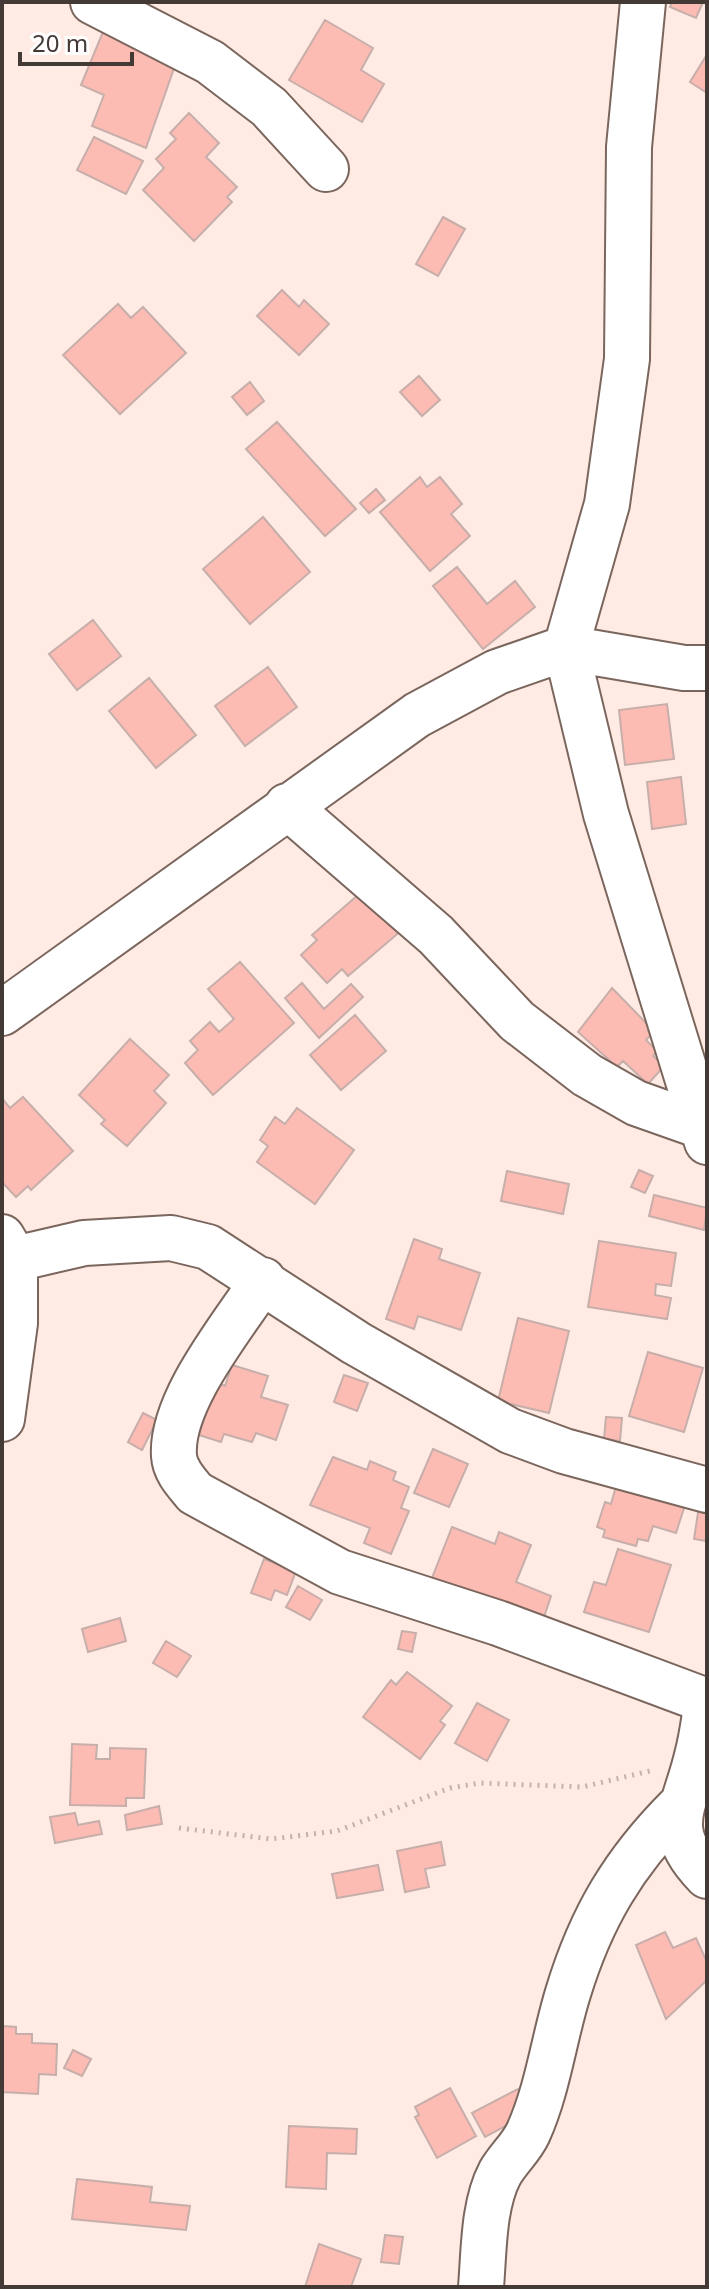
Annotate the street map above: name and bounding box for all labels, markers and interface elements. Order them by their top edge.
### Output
scale bar [20,16,132,66]
text: 20 m [32,26,88,59]

